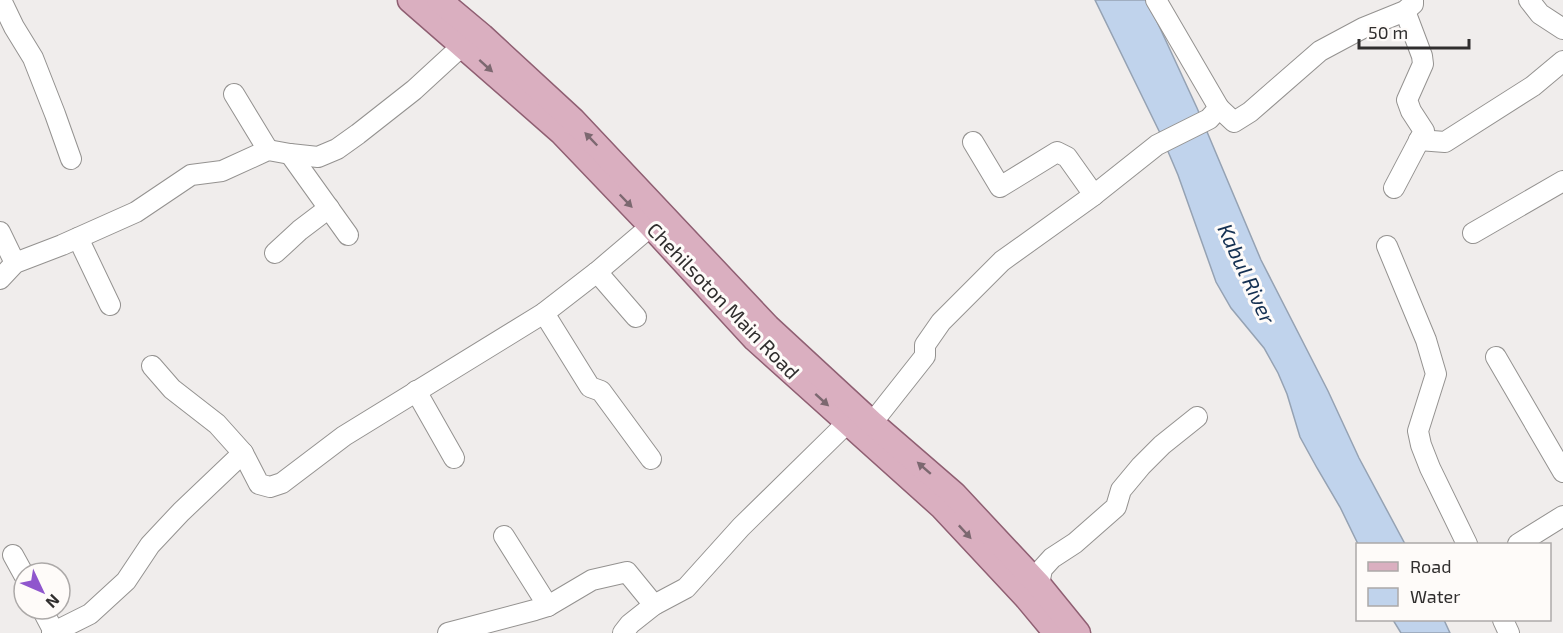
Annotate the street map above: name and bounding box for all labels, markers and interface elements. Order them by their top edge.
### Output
scale bar [1359,12,1468,50]
text: 50 m [1368,21,1408,43]
one-way arrow [478,59,493,72]
one-way arrow [585,132,599,146]
one-way arrow [619,194,633,208]
street label: Chehilsoton Main Road [643,217,805,384]
water label: Kabul River [1213,219,1282,328]
one-way arrow [814,393,829,406]
one-way arrow [917,462,932,475]
one-way arrow [958,524,971,539]
legend [1356,543,1551,621]
text: Road [1410,555,1451,577]
north arrow [12,561,72,621]
text: Water [1410,585,1460,607]
text: N [42,591,64,613]

